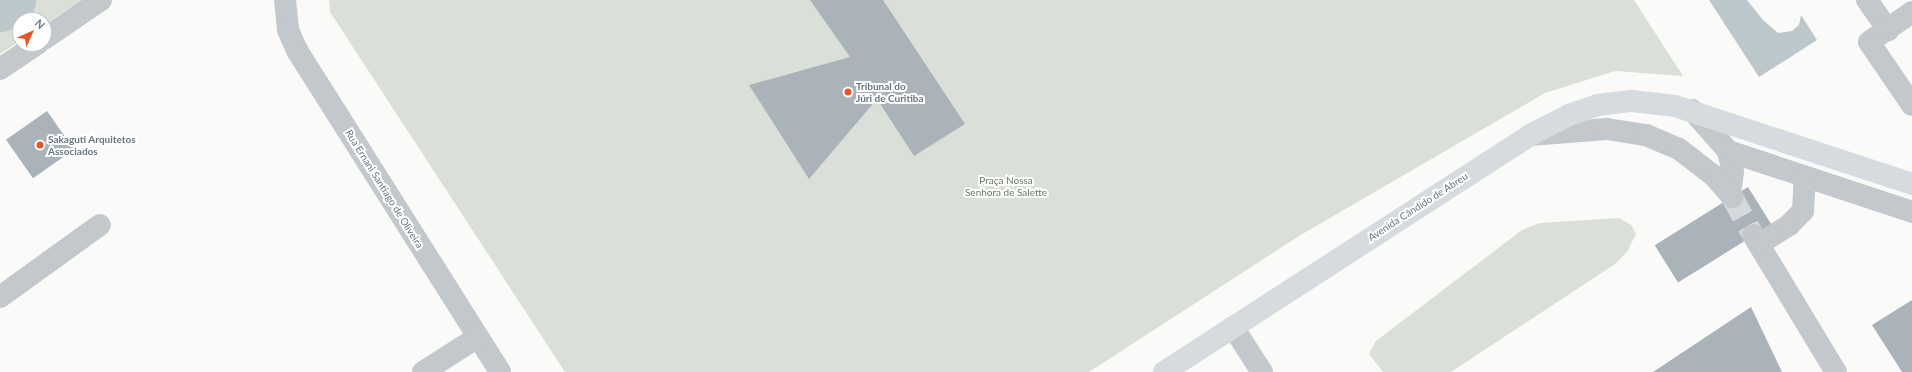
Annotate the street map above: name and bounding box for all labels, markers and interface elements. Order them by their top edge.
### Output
north arrow [12,12,52,52]
text: N [33,16,48,31]
place label: Tribunal do Júri de Curitiba [856,80,924,104]
marker: Tribunal do Júri de Curitiba [843,87,853,97]
street label: Rua Ernani Santiago de Oliveira [343,128,425,250]
place label: Sakaguti Arquitetos Associados [48,133,136,156]
marker: Sakaguti Arquitetos Associados [35,140,45,150]
street label: Avenida Cândido de Abreu [1366,170,1470,244]
park label: Praça Nossa Senhora de Salette [965,174,1047,198]

